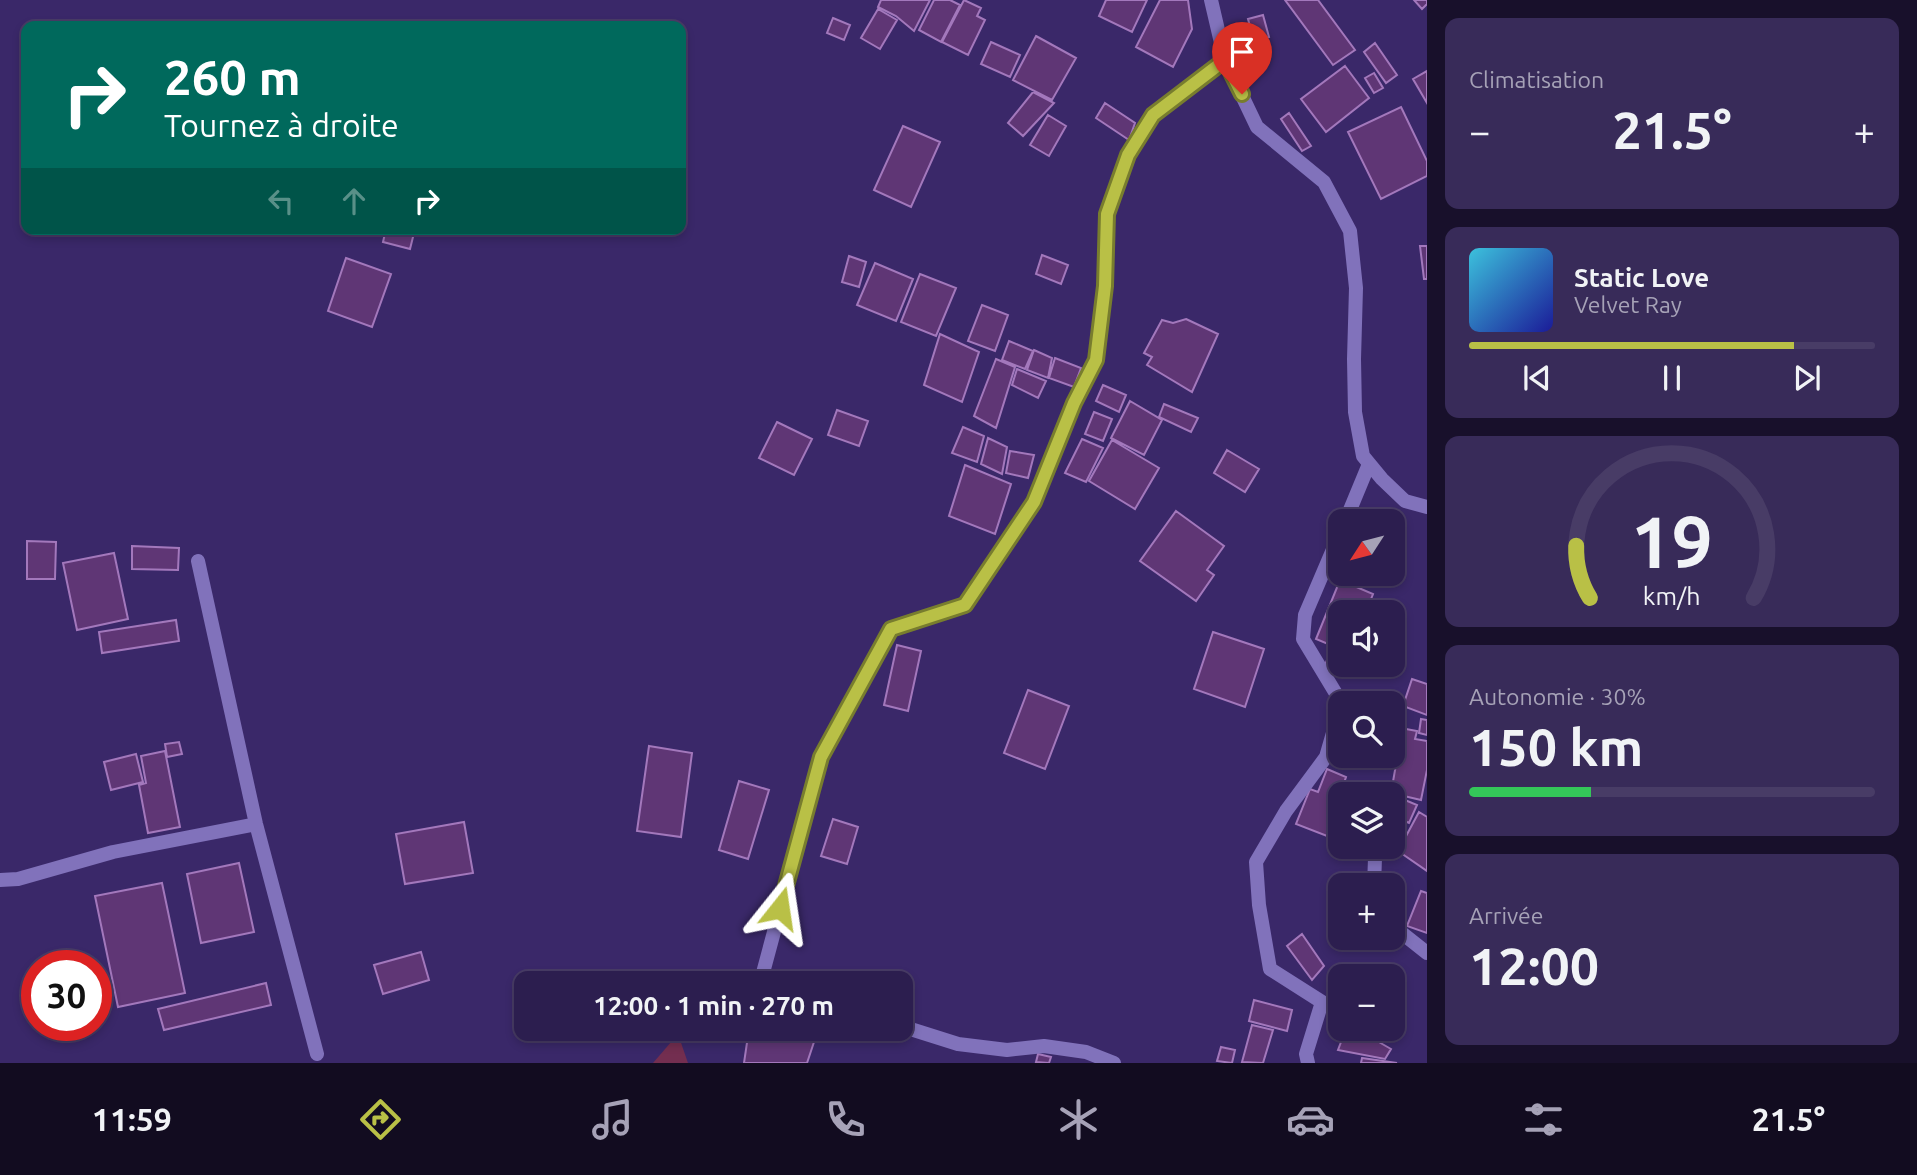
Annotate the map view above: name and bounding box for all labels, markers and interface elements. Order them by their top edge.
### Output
pin [1212,22,1272,94]
icon: arrive [1223,33,1261,71]
icon: right [49,49,140,140]
text: 260 m [164,49,301,104]
text: Climatisation [1469,67,1604,92]
text: 21.5° [1612,101,1732,159]
text: Tournez à droite [164,107,399,143]
text: − [1469,110,1490,152]
text: + [1854,110,1875,152]
icon: left [262,182,300,220]
icon: ahead [335,182,373,220]
icon: right [408,182,446,220]
text: Static Love [1574,263,1709,292]
text: Velvet Ray [1574,292,1682,317]
icon: previous [1518,359,1556,397]
icon: pause [1653,359,1691,397]
icon: next [1788,359,1826,397]
text: 19 [1631,500,1713,582]
north arrow [1328,509,1405,586]
map controls [1328,509,1405,1041]
text: km/h [1643,581,1701,609]
button: sound [1328,600,1405,677]
text: Autonomie · 30% [1469,684,1646,709]
button: search [1328,691,1405,768]
text: 150 km [1469,718,1643,776]
button: layers [1328,782,1405,859]
position arrow [743,871,817,945]
button: + [1328,873,1405,950]
text: Arrivée [1469,903,1544,928]
text: 12:00 [1469,937,1599,995]
speed limit sign: 30 [21,950,112,1041]
button: − [1328,964,1405,1041]
text: 12:00 · 1 min · 270 m [593,991,834,1020]
icon: directions [356,1095,405,1144]
icon: music [588,1095,637,1144]
icon: phone [821,1095,870,1144]
icon: climate [1054,1095,1103,1144]
icon: car [1286,1095,1335,1144]
icon: filters [1519,1095,1568,1144]
text: 11:59 [92,1101,172,1137]
text: 21.5° [1752,1101,1825,1137]

